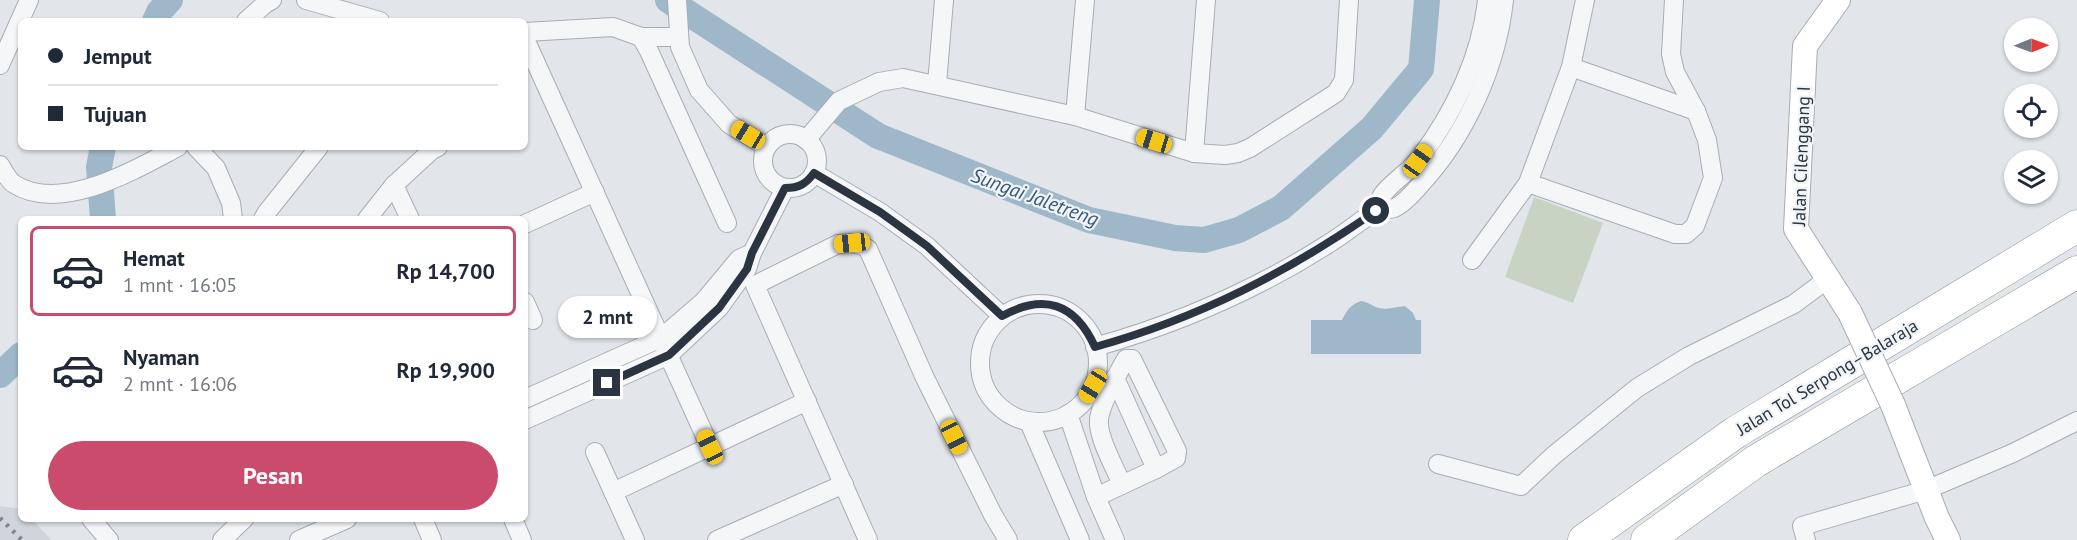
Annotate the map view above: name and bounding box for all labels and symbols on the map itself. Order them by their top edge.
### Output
north arrow [2004,18,2058,72]
street label: Jalan Cilenggang I [1787,86,1815,227]
car [728,118,768,152]
car [1134,127,1174,155]
car [1400,141,1436,181]
water label: Sungai Jaletreng [968,162,1102,232]
route start [1362,197,1389,224]
car [833,232,871,254]
callout: 2 mnt [558,296,656,338]
street label: Jalan Tol Serpong–Balaraja [1731,314,1922,441]
car [1076,366,1110,406]
route end [593,369,620,396]
car [938,417,970,457]
car [694,427,726,467]

